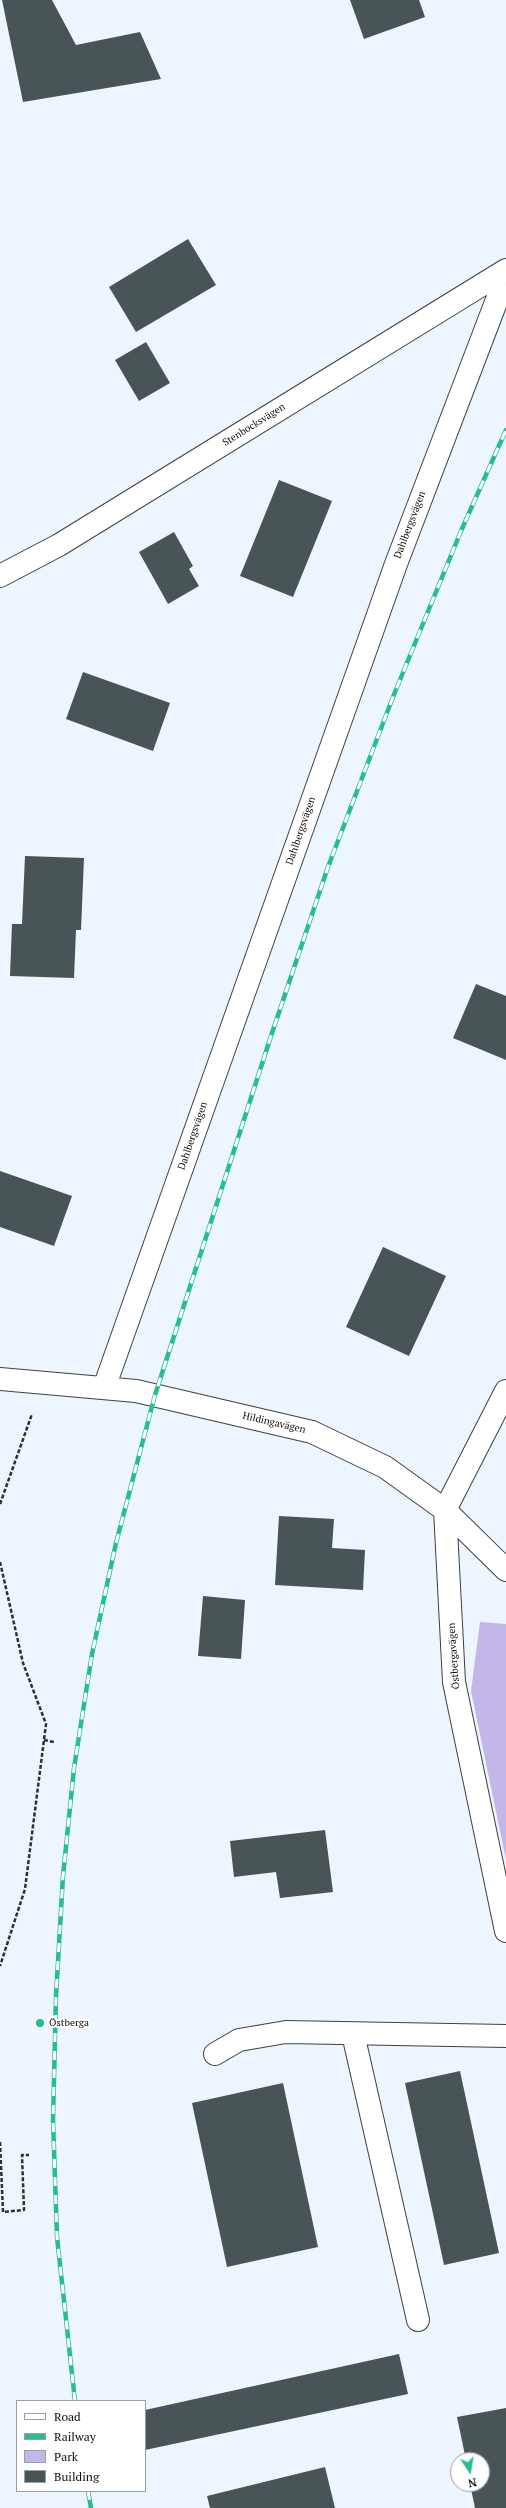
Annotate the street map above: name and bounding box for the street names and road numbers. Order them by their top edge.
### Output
street label: Stenbocksvägen [220,401,288,449]
street label: Dahlbergsvägen [392,490,428,560]
street label: Dahlbergsvägen [284,795,318,867]
street label: Dahlbergsvägen [176,1100,210,1172]
street label: Hildingavägen [241,1410,307,1436]
street label: Östbergavägen [446,1622,462,1690]

